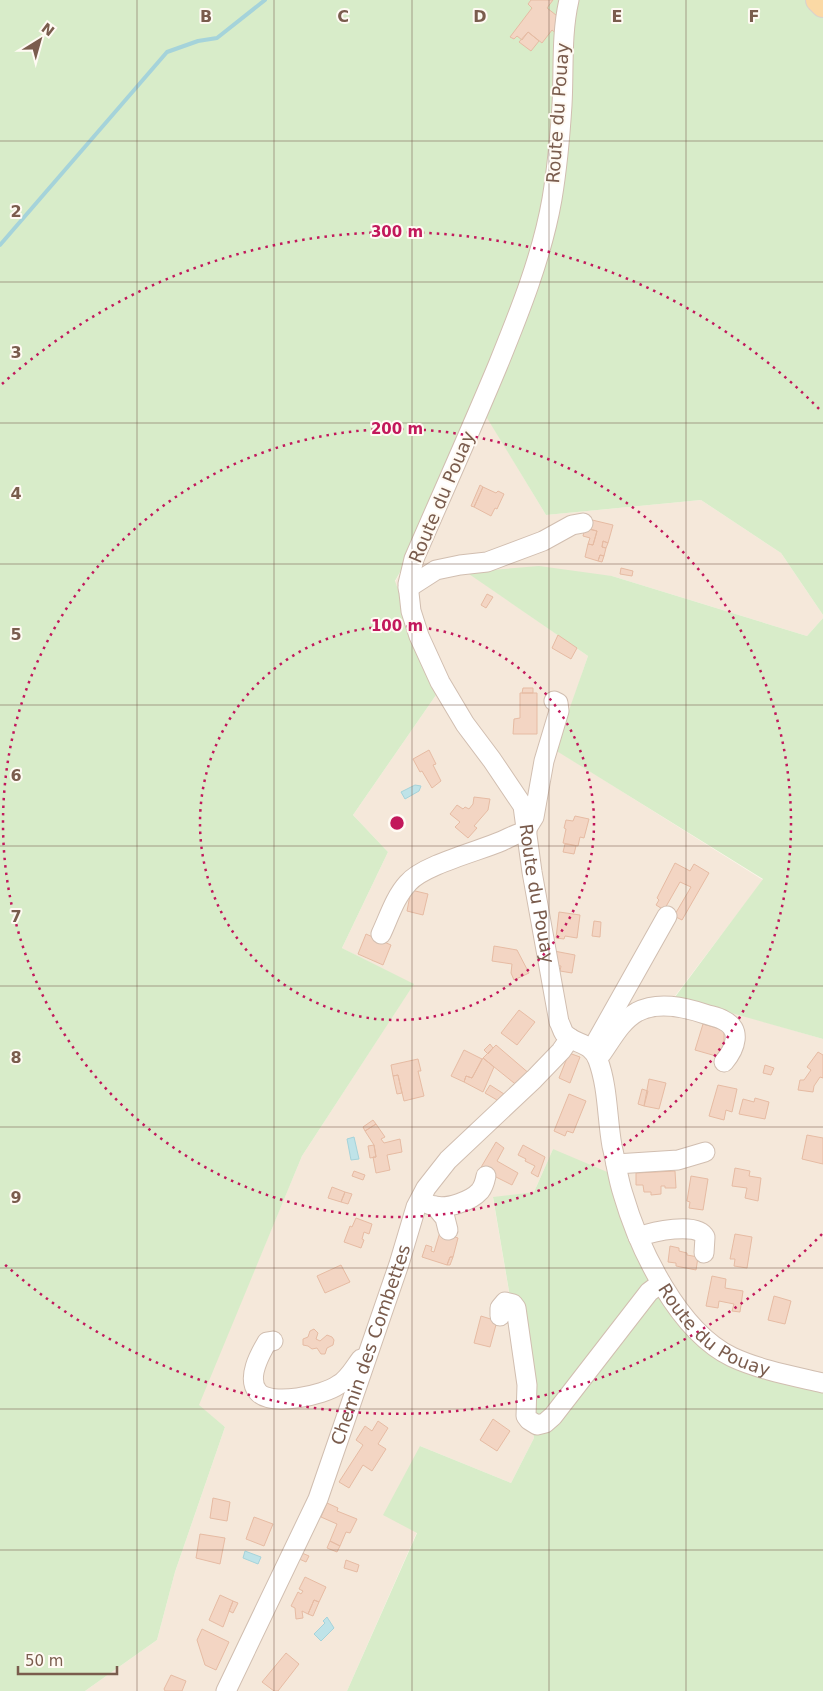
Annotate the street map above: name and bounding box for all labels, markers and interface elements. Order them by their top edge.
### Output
text: B [200,7,212,26]
text: C [337,7,349,26]
text: D [473,7,487,26]
text: E [612,7,622,26]
text: F [749,7,759,26]
north arrow [15,15,65,65]
text: N [38,20,57,40]
street label: Route du Pouay [542,42,573,184]
text: 2 [10,202,22,221]
text: 300 m [371,223,423,241]
text: 3 [10,343,22,362]
text: 200 m [371,420,423,438]
street label: Route du Pouay [404,428,479,566]
text: 4 [10,484,22,503]
text: 100 m [371,617,423,635]
text: 5 [10,625,22,644]
text: 6 [10,766,22,785]
centre of rings [388,814,406,832]
street label: Route du Pouay [516,823,559,965]
text: 7 [10,907,22,926]
text: 8 [10,1048,22,1067]
text: 9 [10,1188,22,1207]
street label: Chemin des Combettes [326,1242,414,1448]
street label: Route du Pouay [654,1280,773,1380]
scale bar [18,1644,116,1676]
text: 50 m [25,1652,63,1670]

